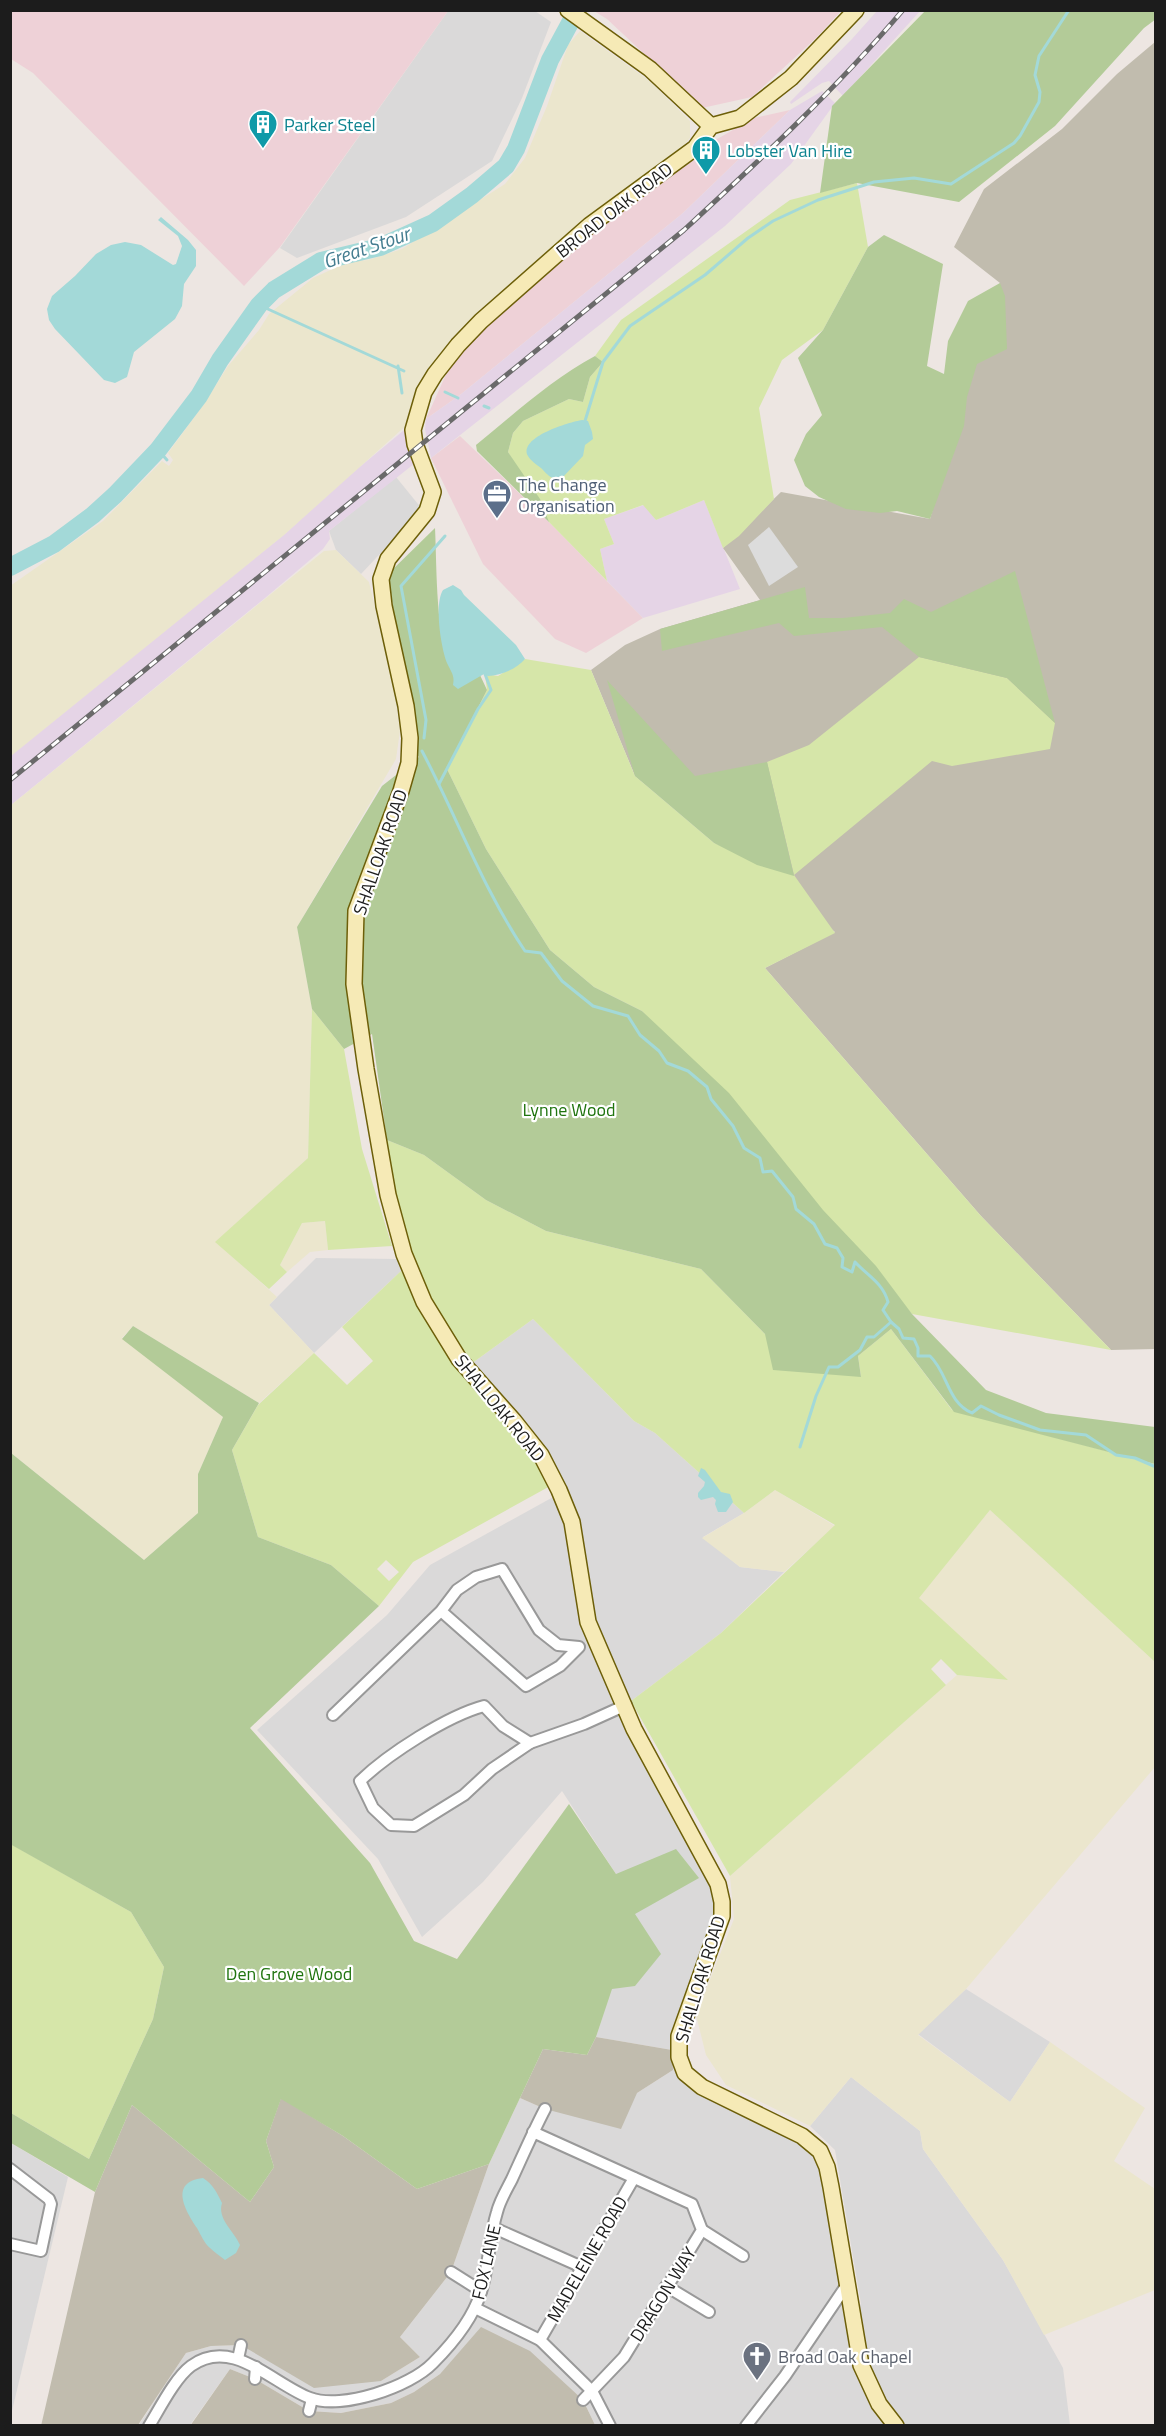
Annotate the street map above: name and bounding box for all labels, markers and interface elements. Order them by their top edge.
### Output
building icon: Parker Steel [247,108,279,150]
place label: Parker Steel [284,111,376,138]
building icon: Lobster Van Hire [690,134,722,176]
place label: Lobster Van Hire [727,137,852,164]
street label: BROAD OAK ROAD [550,156,678,264]
water label: Great Stour [318,217,416,276]
place label: The Change Organisation [518,471,615,519]
office icon: The Change Organisation [481,478,513,520]
street label: SHALLOAK ROAD [346,786,414,918]
park label: Lynne Wood [523,1096,616,1123]
street label: SHALLOAK ROAD [448,1349,552,1467]
street label: SHALLOAK ROAD [668,1912,732,2046]
park label: Den Grove Wood [226,1960,352,1987]
street label: MADELEINE ROAD [540,2191,634,2327]
street label: FOX LANE [464,2222,508,2302]
street label: DRAGON WAY [623,2241,703,2347]
church icon: Broad Oak Chapel [741,2340,773,2382]
place label: Broad Oak Chapel [778,2343,912,2370]

